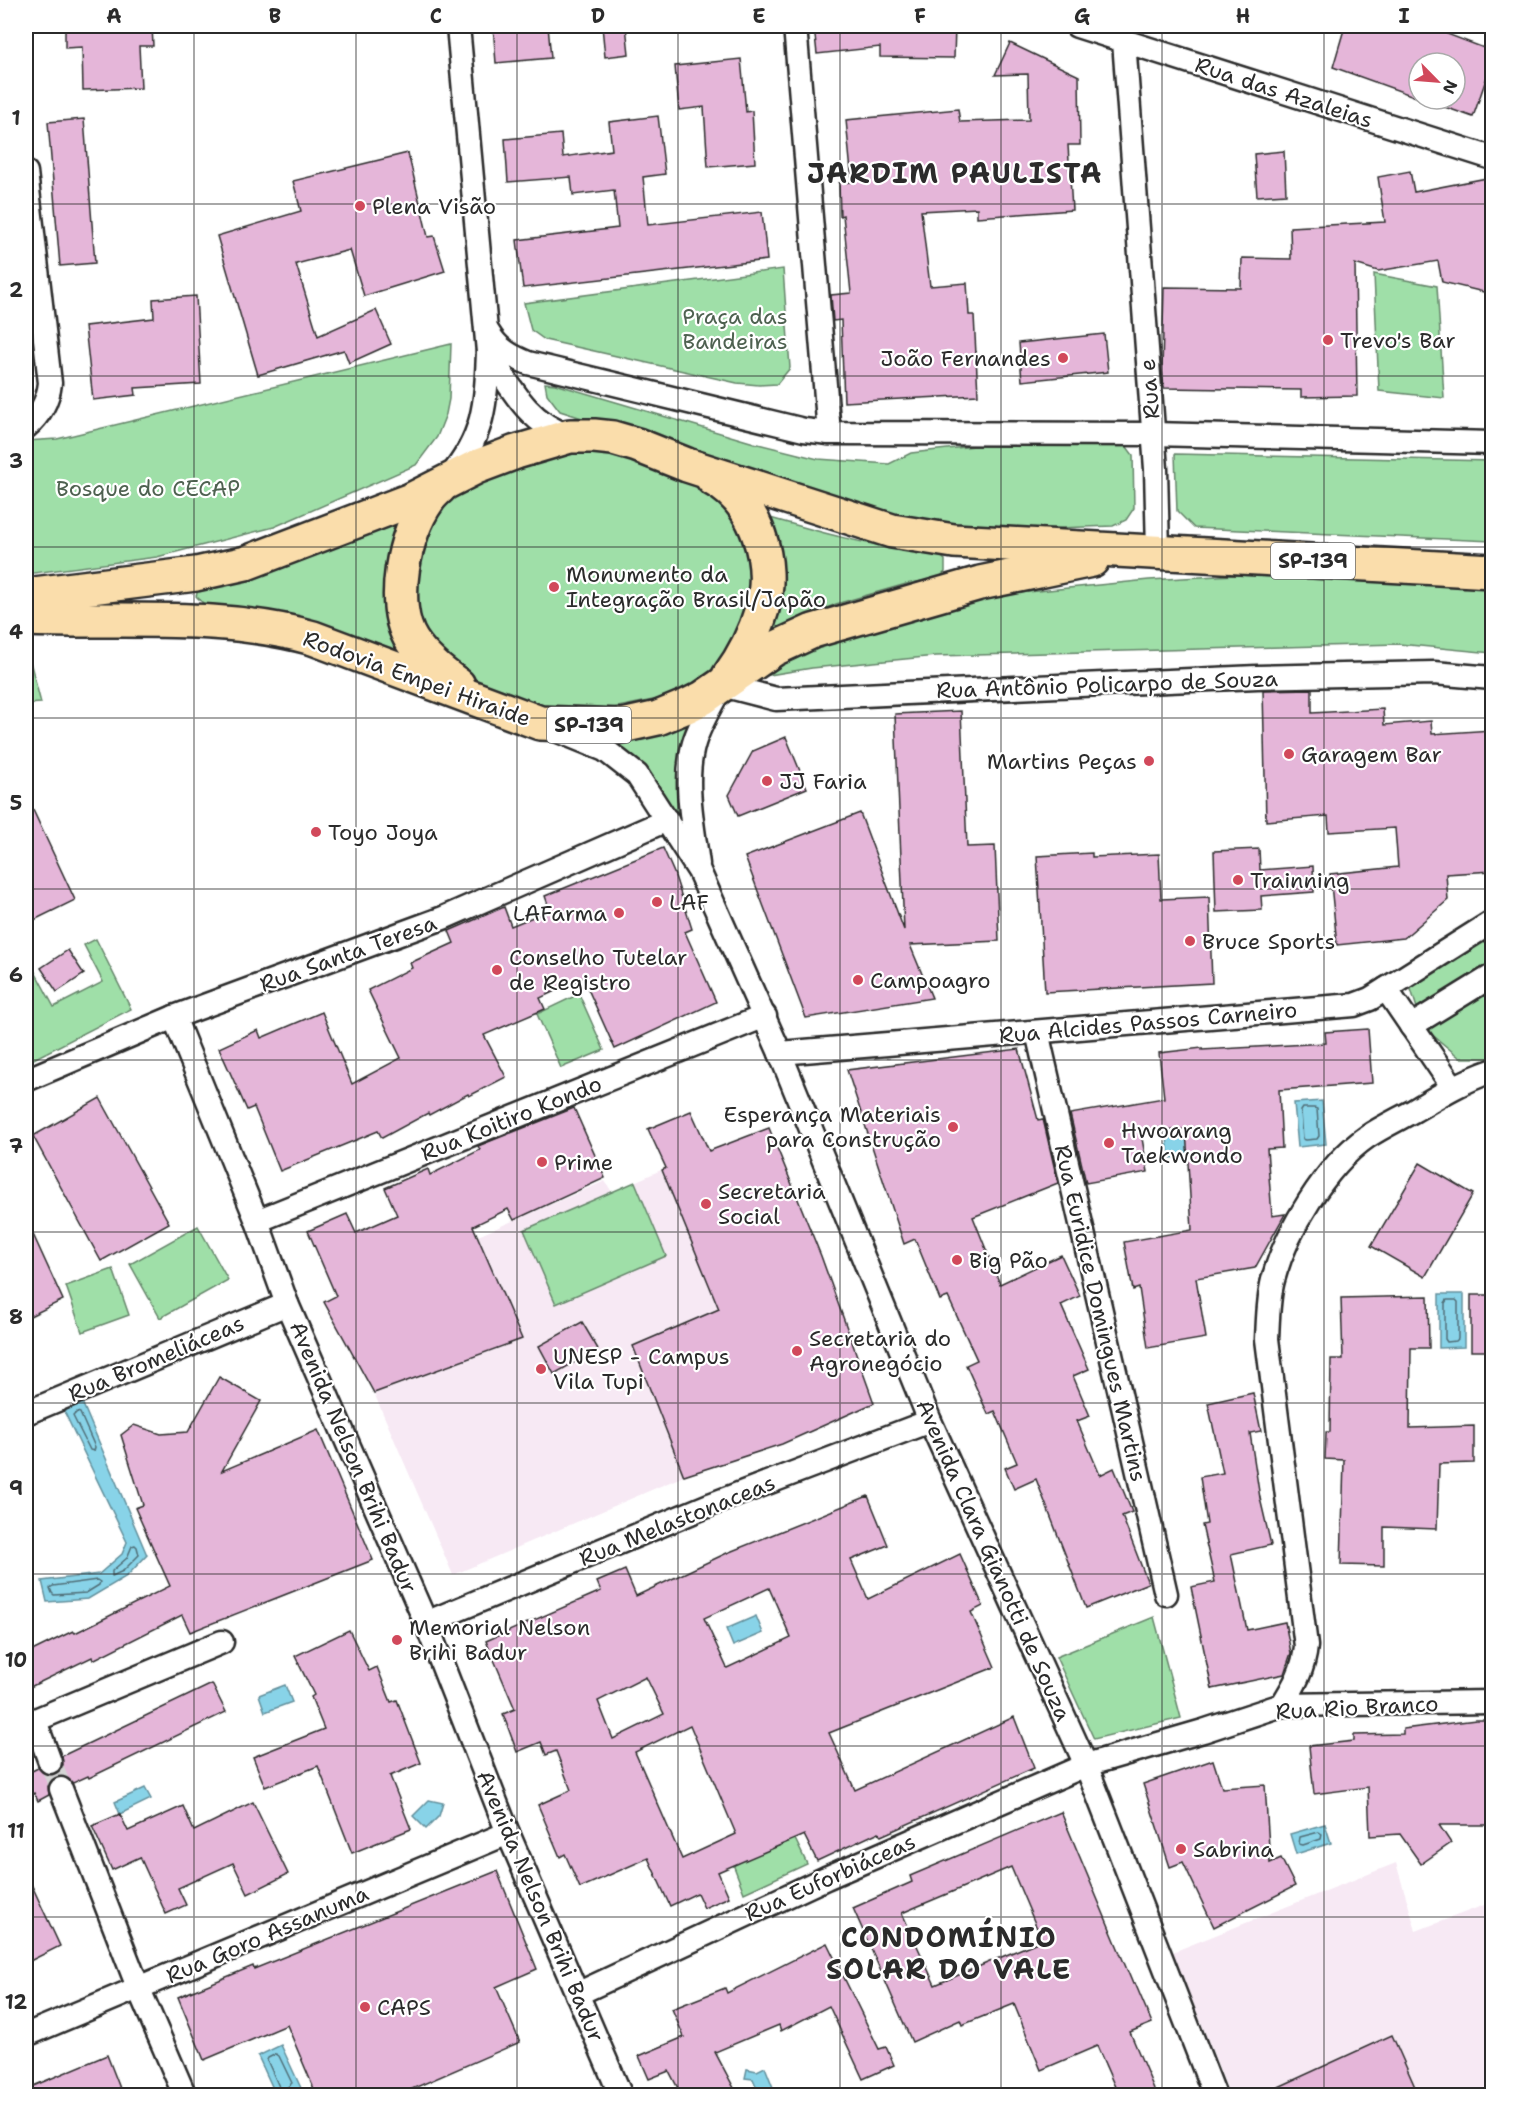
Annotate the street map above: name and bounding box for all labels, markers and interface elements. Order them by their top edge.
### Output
text: A [106,3,122,29]
text: B [269,3,281,29]
text: C [430,3,442,29]
text: D [591,3,605,29]
text: E [752,3,766,29]
text: F [914,3,926,29]
text: G [1074,3,1090,29]
text: H [1236,3,1250,29]
text: I [1398,3,1410,29]
street label: Rua das Azaleias [1191,50,1376,135]
north arrow [1407,51,1467,111]
text: N [1438,77,1462,97]
text: 1 [11,105,21,131]
district label: JARDIM PAULISTA [807,154,1103,192]
place label: Plena Visão [372,192,496,221]
marker: Plena Visão [353,199,367,213]
text: 2 [9,277,23,303]
park label: Praça das Bandeiras [682,302,788,356]
place label: Trevo's Bar [1340,326,1456,355]
marker: Trevo's Bar [1321,333,1335,347]
place label: João Fernandes [880,344,1051,373]
marker: João Fernandes [1056,351,1070,365]
street label: Rua e [1132,357,1167,421]
text: 3 [9,448,23,474]
park label: Bosque do CECAP [56,474,240,503]
road number: SP-139 [1271,543,1355,579]
place label: Monumento da Integração Brasil/Japão [566,560,826,614]
marker: Monumento da Integração Brasil/Japão [547,580,561,594]
text: 4 [9,619,23,645]
street label: Rodovia Empei Hiraide [299,624,535,733]
street label: Rua Antônio Policarpo de Souza [936,664,1279,705]
road number: SP-139 [547,707,631,743]
place label: Garagem Bar [1301,740,1442,769]
place label: Martins Peças [987,747,1137,776]
marker: Garagem Bar [1282,747,1296,761]
marker: Martins Peças [1142,754,1156,768]
place label: JJ Faria [779,767,867,796]
marker: JJ Faria [760,774,774,788]
text: 5 [10,790,22,816]
place label: Toyo Joya [328,818,438,847]
marker: Toyo Joya [309,825,323,839]
place label: Trainning [1250,866,1349,895]
marker: Trainning [1231,873,1245,887]
place label: LAF [669,888,709,917]
marker: LAF [650,895,664,909]
place label: LAFarma [513,899,607,928]
marker: LAFarma [612,906,626,920]
street label: Rua Santa Teresa [256,908,441,999]
place label: Bruce Sports [1202,927,1335,956]
marker: Bruce Sports [1183,934,1197,948]
place label: Conselho Tutelar de Registro [509,943,688,997]
text: 6 [9,962,23,988]
marker: Conselho Tutelar de Registro [490,963,504,977]
place label: Campoagro [870,966,991,995]
marker: Campoagro [851,973,865,987]
street label: Rua Alcides Passos Carneiro [998,995,1298,1050]
street label: Rua Koitiro Kondo [416,1069,606,1168]
place label: Esperança Materiais para Construção [724,1100,941,1154]
place label: Hwoarang Taekwondo [1121,1116,1243,1170]
marker: Esperança Materiais para Construção [946,1120,960,1134]
text: 7 [9,1133,23,1159]
marker: Hwoarang Taekwondo [1102,1136,1116,1150]
street label: Rua Euridice Domingues Martins [1048,1142,1153,1485]
place label: Prime [554,1148,613,1177]
marker: Prime [535,1155,549,1169]
place label: Secretaria Social [718,1177,826,1231]
marker: Secretaria Social [699,1197,713,1211]
place label: Big Pão [969,1246,1048,1275]
marker: Big Pão [950,1253,964,1267]
text: 8 [9,1304,23,1330]
street label: Rua Bromeliáceas [64,1308,249,1409]
street label: Avenida Nelson Brihi Badur [283,1317,424,1597]
place label: Secretaria do Agronegócio [809,1324,951,1378]
place label: UNESP - Campus Vila Tupi [553,1342,730,1396]
marker: Secretaria do Agronegócio [790,1344,804,1358]
marker: UNESP - Campus Vila Tupi [534,1362,548,1376]
street label: Avenida Clara Gianotti de Souza [909,1395,1078,1726]
street label: Rua Melastonaceas [575,1468,779,1573]
text: 9 [9,1475,23,1501]
place label: Memorial Nelson Brihi Badur [409,1613,590,1667]
marker: Memorial Nelson Brihi Badur [390,1633,404,1647]
text: 10 [5,1647,27,1673]
street label: Rua Rio Branco [1275,1689,1439,1726]
street label: Avenida Nelson Brihi Badur [470,1766,611,2046]
text: 11 [7,1818,25,1844]
street label: Rua Euforbiáceas [740,1827,920,1928]
place label: Sabrina [1193,1835,1274,1864]
marker: Sabrina [1174,1842,1188,1856]
street label: Rua Goro Assanuma [162,1879,373,1990]
district label: CONDOMÍNIO SOLAR DO VALE [826,1917,1072,1988]
text: 12 [5,1989,27,2015]
place label: CAPS [377,1993,431,2022]
marker: CAPS [358,2000,372,2014]

